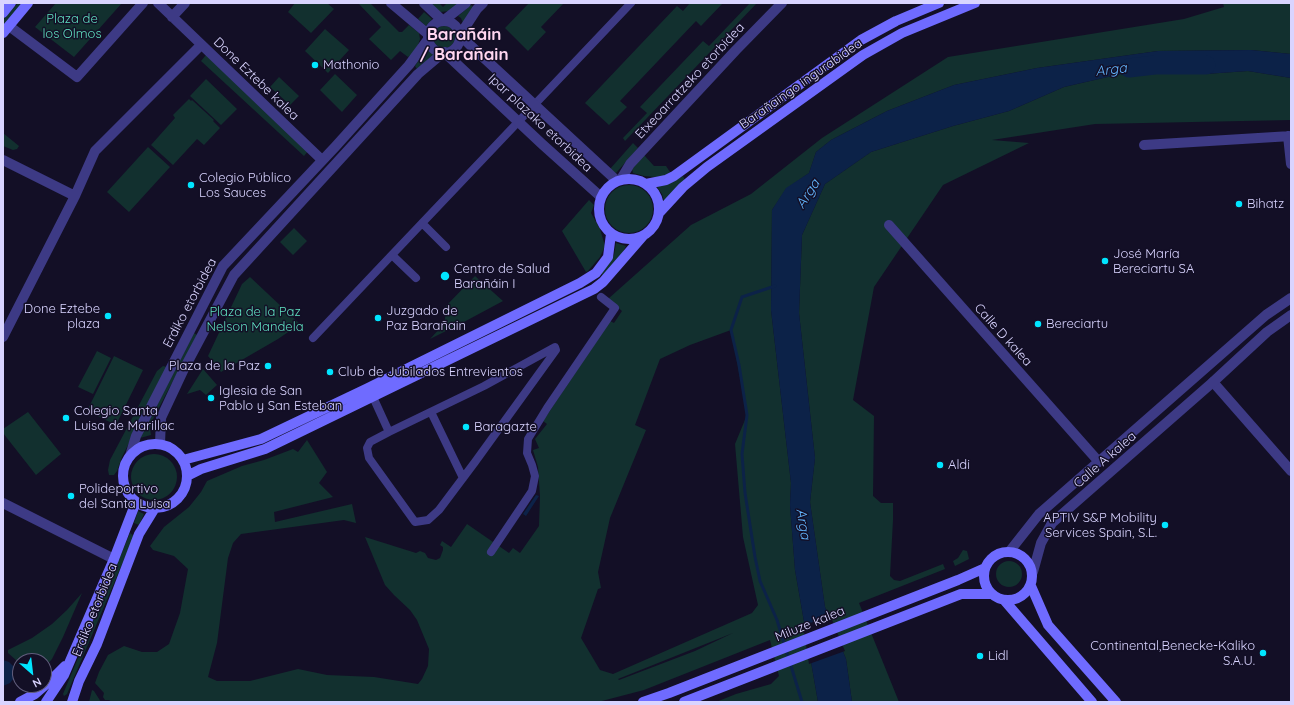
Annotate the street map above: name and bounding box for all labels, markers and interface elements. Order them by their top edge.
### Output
park label: Plaza de los Olmos [42,11,102,42]
street label: Etxeoarratzeko etorbidea [632,20,748,142]
district label: Barañáin / Barañain [419,25,509,65]
street label: Done Eztebe kalea [210,34,302,124]
street label: Barañaingo ingurabidea [737,36,865,132]
place label: Mathonio [323,57,379,73]
marker: Mathonio [310,60,320,70]
water label: Arga [1094,60,1128,80]
street label: Ipar plazako etorbidea [485,71,595,175]
place label: Colegio Público Los Sauces [199,170,291,201]
water label: Arga [792,176,824,212]
marker: Colegio Público Los Sauces [186,180,196,190]
place label: Bihatz [1247,196,1284,212]
marker: Bihatz [1234,199,1244,209]
place label: José María Bereciartu SA [1113,246,1194,277]
street label: Erdiko etorbidea [160,256,220,350]
marker: José María Bereciartu SA [1100,256,1110,266]
place label: Centro de Salud Barañáin I [454,261,550,292]
marker: Centro de Salud Barañáin I [439,270,451,282]
street label: Calle D kalea [971,300,1035,370]
place label: Done Eztebe plaza [24,301,100,332]
place label: Juzgado de Paz Barañain [386,303,466,334]
park label: Plaza de la Paz Nelson Mandela [206,304,304,335]
marker: Done Eztebe plaza [103,311,113,321]
marker: Juzgado de Paz Barañain [373,313,383,323]
place label: Bereciartu [1046,316,1108,332]
marker: Bereciartu [1033,319,1043,329]
place label: Plaza de la Paz [169,358,260,374]
marker: Plaza de la Paz [263,361,273,371]
place label: Club de Jubilados Entrevientos [338,364,523,380]
marker: Club de Jubilados Entrevientos [325,367,335,377]
place label: Iglesia de San Pablo y San Esteban [219,383,342,414]
marker: Iglesia de San Pablo y San Esteban [206,393,216,403]
place label: Colegio Santa Luisa de Marillac [74,403,175,434]
marker: Colegio Santa Luisa de Marillac [61,413,71,423]
place label: Baragazte [474,419,537,435]
marker: Baragazte [461,422,471,432]
street label: Calle A kalea [1070,429,1140,491]
place label: Aldi [948,457,970,473]
marker: Aldi [935,460,945,470]
place label: Polideportivo del Santa Luisa [79,481,170,512]
marker: Polideportivo del Santa Luisa [66,491,76,501]
water label: Arga [792,507,814,541]
place label: APTIV S&P Mobility Services Spain, S.L. [1043,510,1157,541]
marker: APTIV S&P Mobility Services Spain, S.L. [1160,520,1170,530]
street label: Erdiko etorbidea [69,561,121,659]
street label: Miluze kalea [773,603,847,645]
place label: Continental,Benecke-Kaliko S.A.U. [1090,638,1255,669]
place label: Lidl [988,648,1009,664]
marker: Continental,Benecke-Kaliko S.A.U. [1258,648,1268,658]
marker: Lidl [975,651,985,661]
north arrow [12,653,52,693]
text: N [30,675,44,691]

